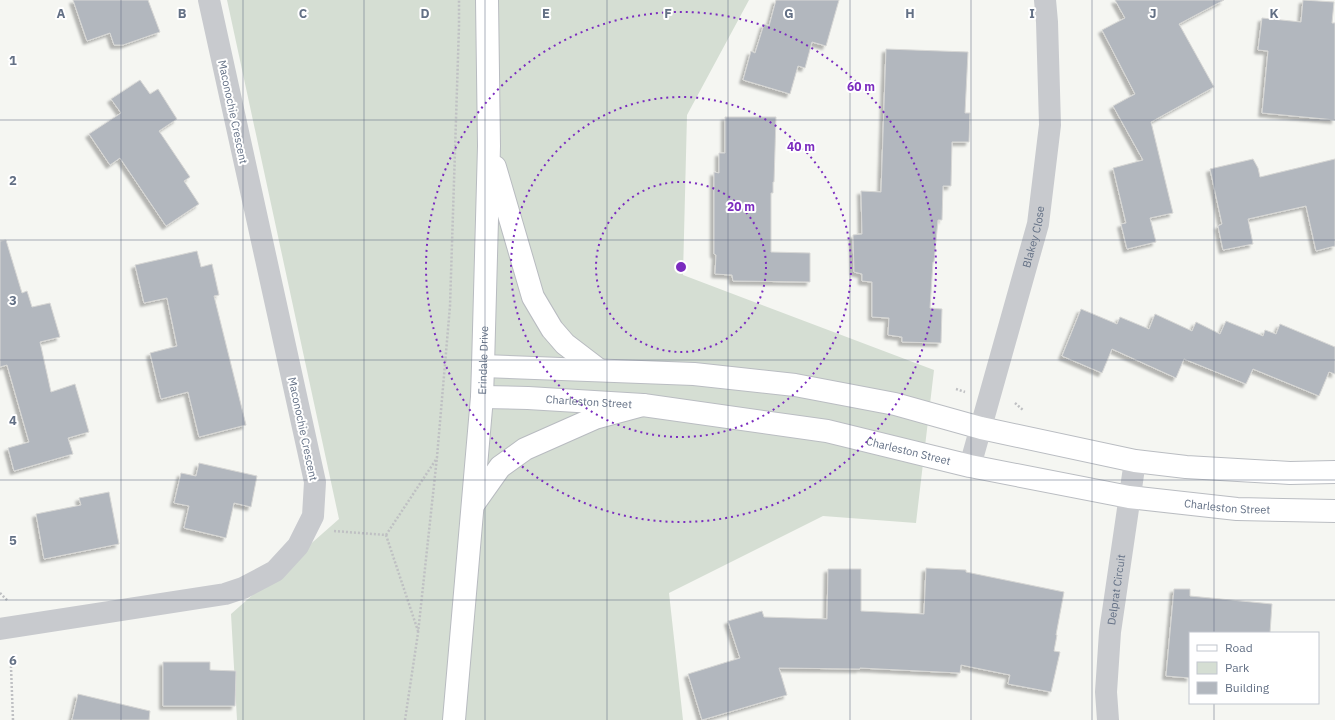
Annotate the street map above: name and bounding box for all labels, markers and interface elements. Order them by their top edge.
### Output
text: A [57,5,66,22]
text: B [178,5,187,22]
text: C [299,5,308,22]
text: D [420,5,430,22]
text: E [542,5,550,22]
text: F [664,5,672,22]
text: G [784,5,794,22]
text: H [905,5,915,22]
text: I [1029,5,1035,22]
text: J [1149,5,1157,22]
text: K [1269,5,1279,22]
text: 1 [9,52,17,69]
street label: Maconochie Crescent [215,59,251,165]
text: 60 m [847,79,875,94]
text: 40 m [787,139,815,154]
text: 2 [9,172,17,189]
text: 20 m [727,199,755,214]
street label: Blakey Close [1019,205,1047,269]
centre of rings [674,260,688,274]
text: 3 [9,292,17,309]
street label: Erindale Drive [475,326,491,395]
street label: Maconochie Crescent [285,376,321,482]
street label: Charleston Street [545,392,633,411]
text: 4 [9,412,17,429]
street label: Charleston Street [865,434,952,468]
street label: Charleston Street [1183,496,1271,517]
text: 5 [9,532,17,549]
street label: Delprat Circuit [1104,553,1128,626]
legend [1189,632,1319,704]
text: Road [1225,640,1253,655]
text: 6 [9,652,17,669]
text: Park [1225,660,1250,675]
text: Building [1225,680,1270,695]

